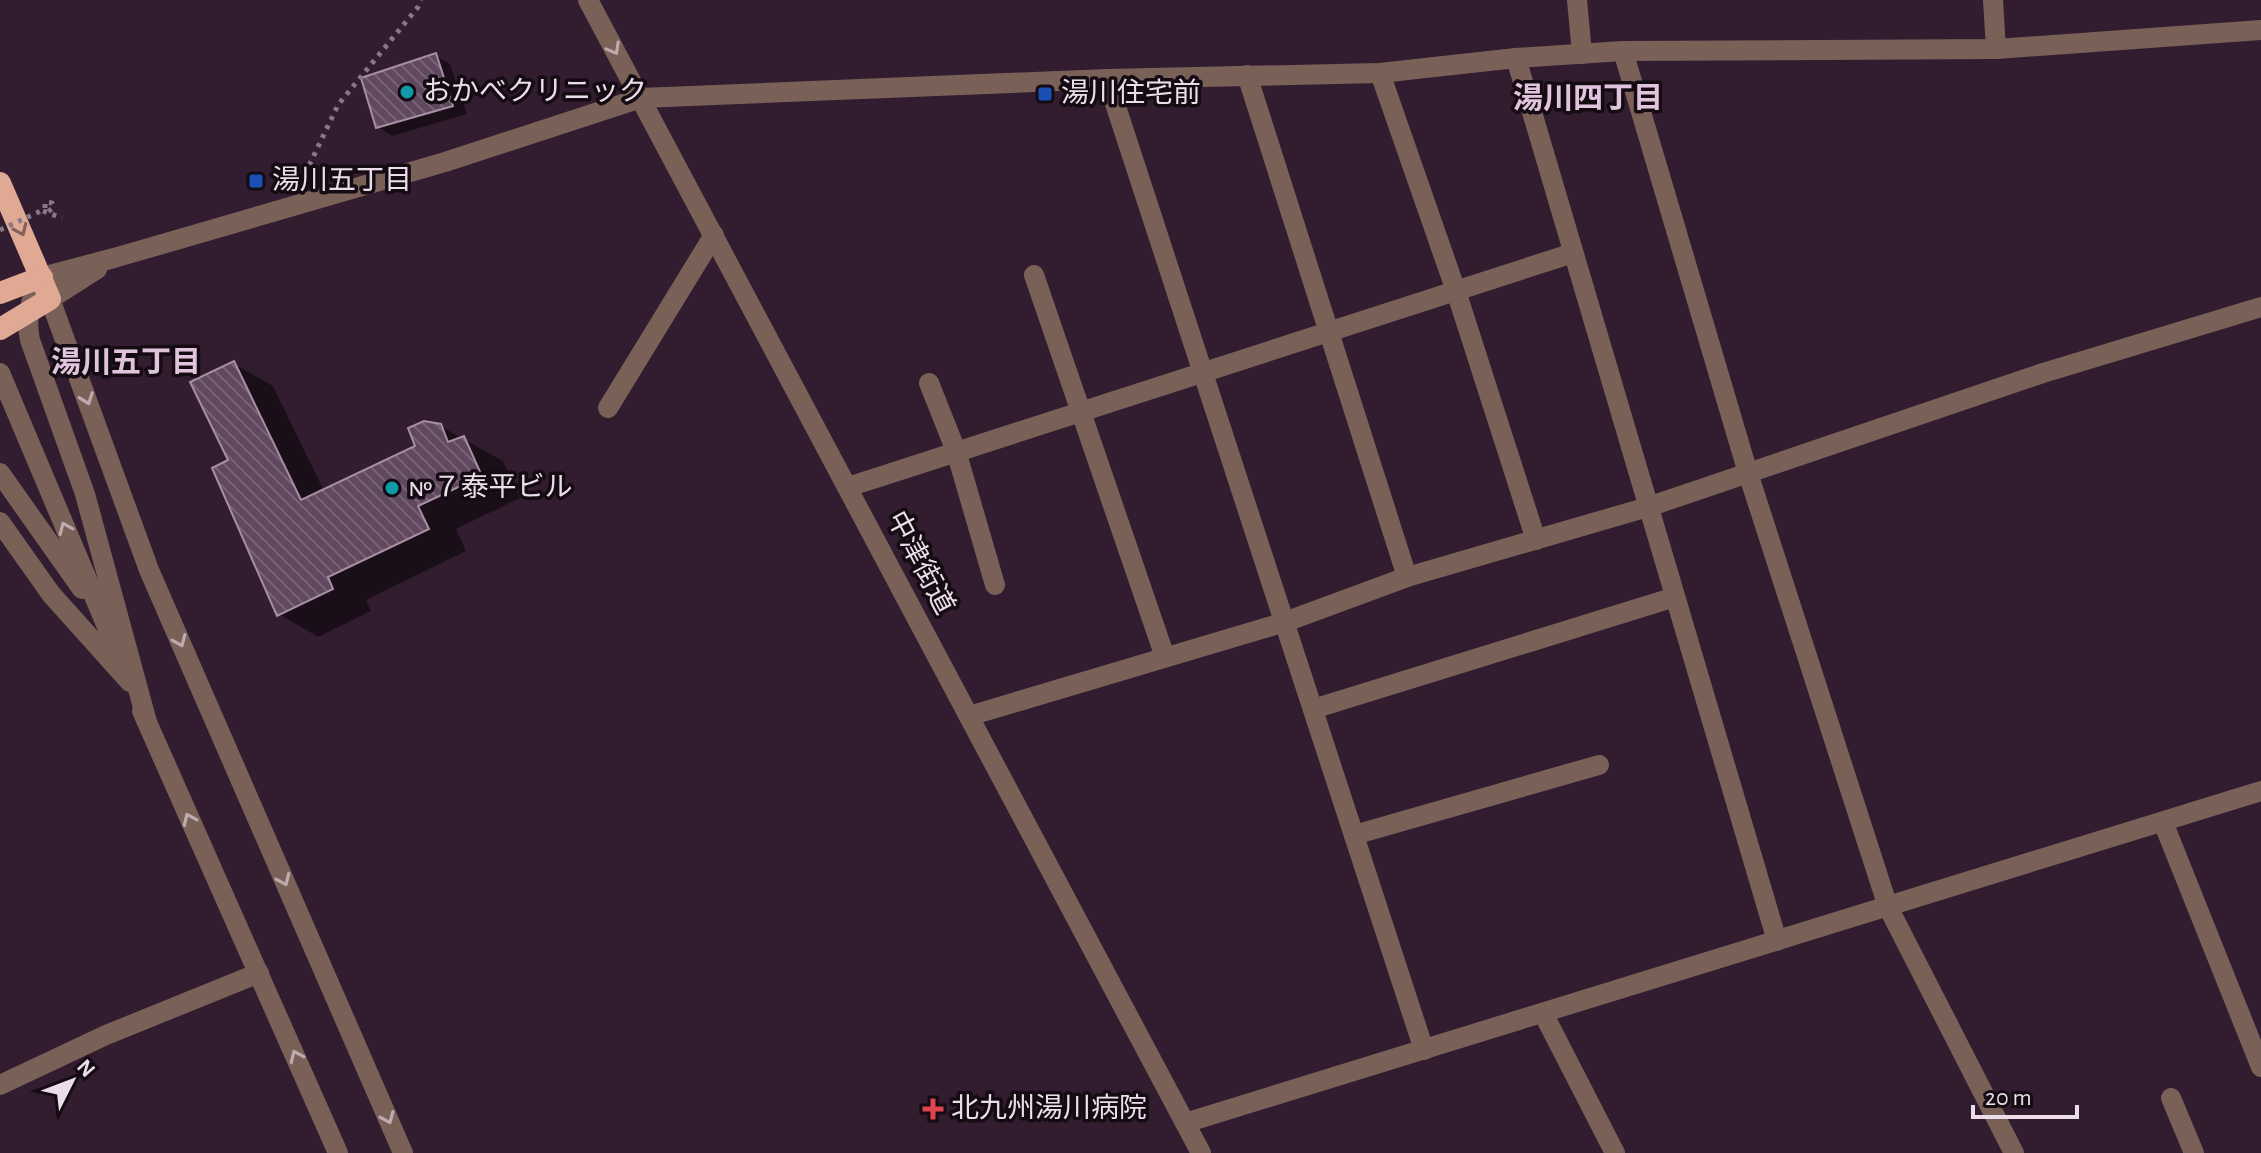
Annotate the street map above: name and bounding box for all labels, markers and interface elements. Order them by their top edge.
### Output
one-way arrow [605,41,620,55]
place label: おかべクリニック [423,77,647,106]
place label: 湯川住宅前 [1061,78,1201,108]
district label: 湯川四丁目 [1513,82,1663,114]
marker: おかべクリニック [398,83,416,101]
marker: 湯川住宅前 [1036,85,1054,103]
place label: 湯川五丁目 [272,165,412,195]
marker: 湯川五丁目 [247,172,265,190]
one-way arrow [11,221,27,236]
district label: 湯川五丁目 [51,346,201,378]
one-way arrow [77,391,93,405]
place label: №７泰平ビル [408,472,572,502]
marker: №７泰平ビル [383,479,401,497]
street label: 中津街道 [881,506,960,619]
one-way arrow [59,522,75,536]
one-way arrow [171,633,187,647]
one-way arrow [183,813,199,827]
one-way arrow [274,871,290,886]
north arrow [32,1041,112,1121]
one-way arrow [289,1050,305,1064]
text: N [73,1055,99,1081]
scale bar [1973,1069,2077,1119]
text: 20 m [1985,1086,2032,1110]
place label: 北九州湯川病院 [951,1093,1147,1123]
marker: 北九州湯川病院 [922,1098,944,1120]
one-way arrow [378,1110,395,1124]

